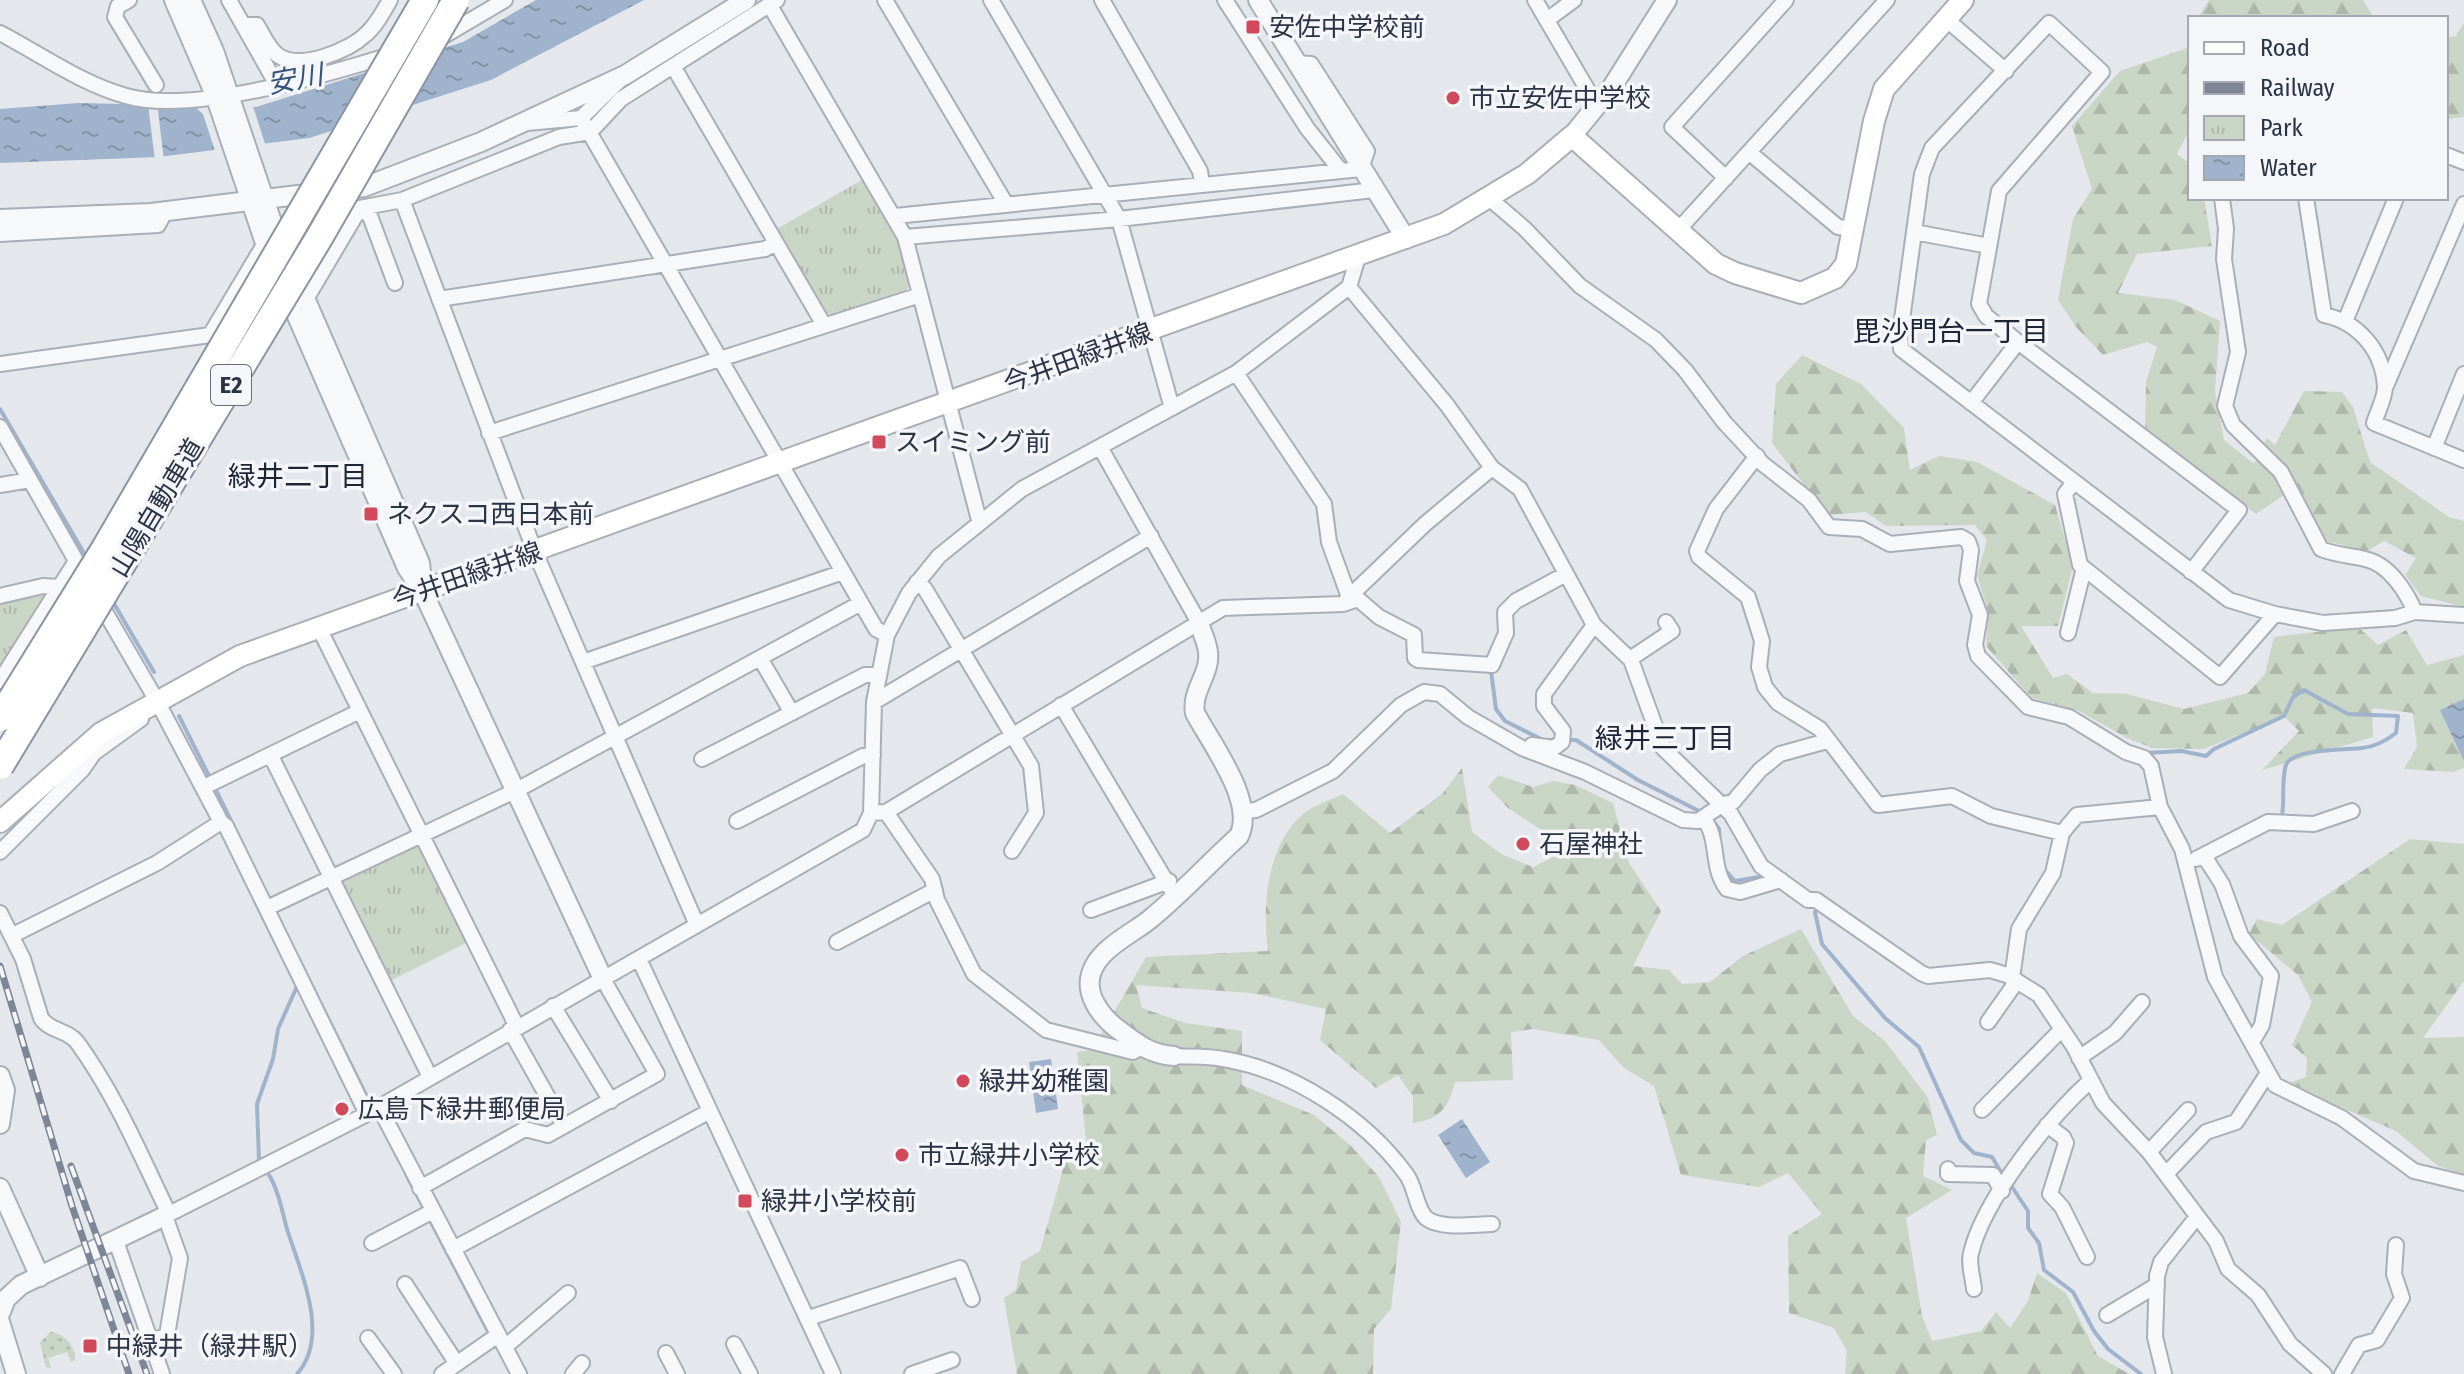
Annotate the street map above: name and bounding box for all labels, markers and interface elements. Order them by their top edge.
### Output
place label: 安佐中学校前 [1269,12,1425,43]
legend [2188,16,2448,200]
marker: 安佐中学校前 [1244,18,1262,36]
text: Road [2260,34,2310,62]
water label: 安川 [265,57,328,100]
text: Railway [2260,74,2335,102]
place label: 市立安佐中学校 [1469,83,1651,114]
marker: 市立安佐中学校 [1444,89,1462,107]
text: Park [2260,114,2303,142]
text: Water [2260,154,2317,182]
district label: 毘沙門台一丁目 [1853,315,2049,348]
street label: 今井田緑井線 [999,317,1157,399]
road number: E2 [211,365,251,405]
place label: スイミング前 [895,427,1051,458]
street label: 山陽自動車道 [104,433,210,583]
marker: スイミング前 [870,433,888,451]
district label: 緑井二丁目 [228,460,368,493]
place label: ネクスコ西日本前 [387,499,594,530]
marker: ネクスコ西日本前 [362,505,380,523]
street label: 今井田緑井線 [388,536,546,616]
district label: 緑井三丁目 [1595,722,1735,755]
place label: 石屋神社 [1539,829,1643,860]
marker: 石屋神社 [1514,835,1532,853]
place label: 緑井幼稚園 [979,1066,1109,1097]
marker: 緑井幼稚園 [954,1072,972,1090]
place label: 広島下緑井郵便局 [358,1094,566,1125]
marker: 広島下緑井郵便局 [333,1100,351,1118]
place label: 市立緑井小学校 [918,1140,1100,1171]
marker: 市立緑井小学校 [893,1146,911,1164]
place label: 緑井小学校前 [761,1186,917,1217]
marker: 緑井小学校前 [736,1192,754,1210]
place label: 中緑井（緑井駅） [106,1331,314,1362]
marker: 中緑井（緑井駅） [81,1337,99,1355]

